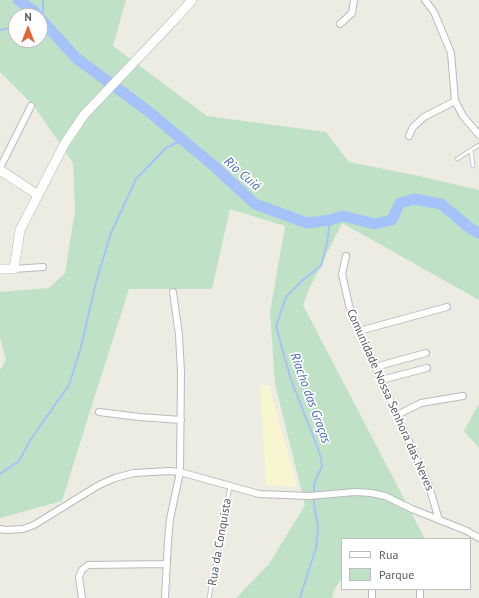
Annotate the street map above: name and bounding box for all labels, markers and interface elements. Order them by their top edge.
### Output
north arrow [8,8,48,48]
text: N [24,10,32,24]
water label: Rio Cuiá [220,154,264,194]
street label: Comunidade Nossa Senhora das Neves [343,307,437,493]
water label: Riacho das Graças [286,350,334,446]
street label: Rua da Conquista [205,497,235,587]
legend [341,538,471,590]
text: Rua [379,547,398,562]
text: Parque [379,567,414,582]

